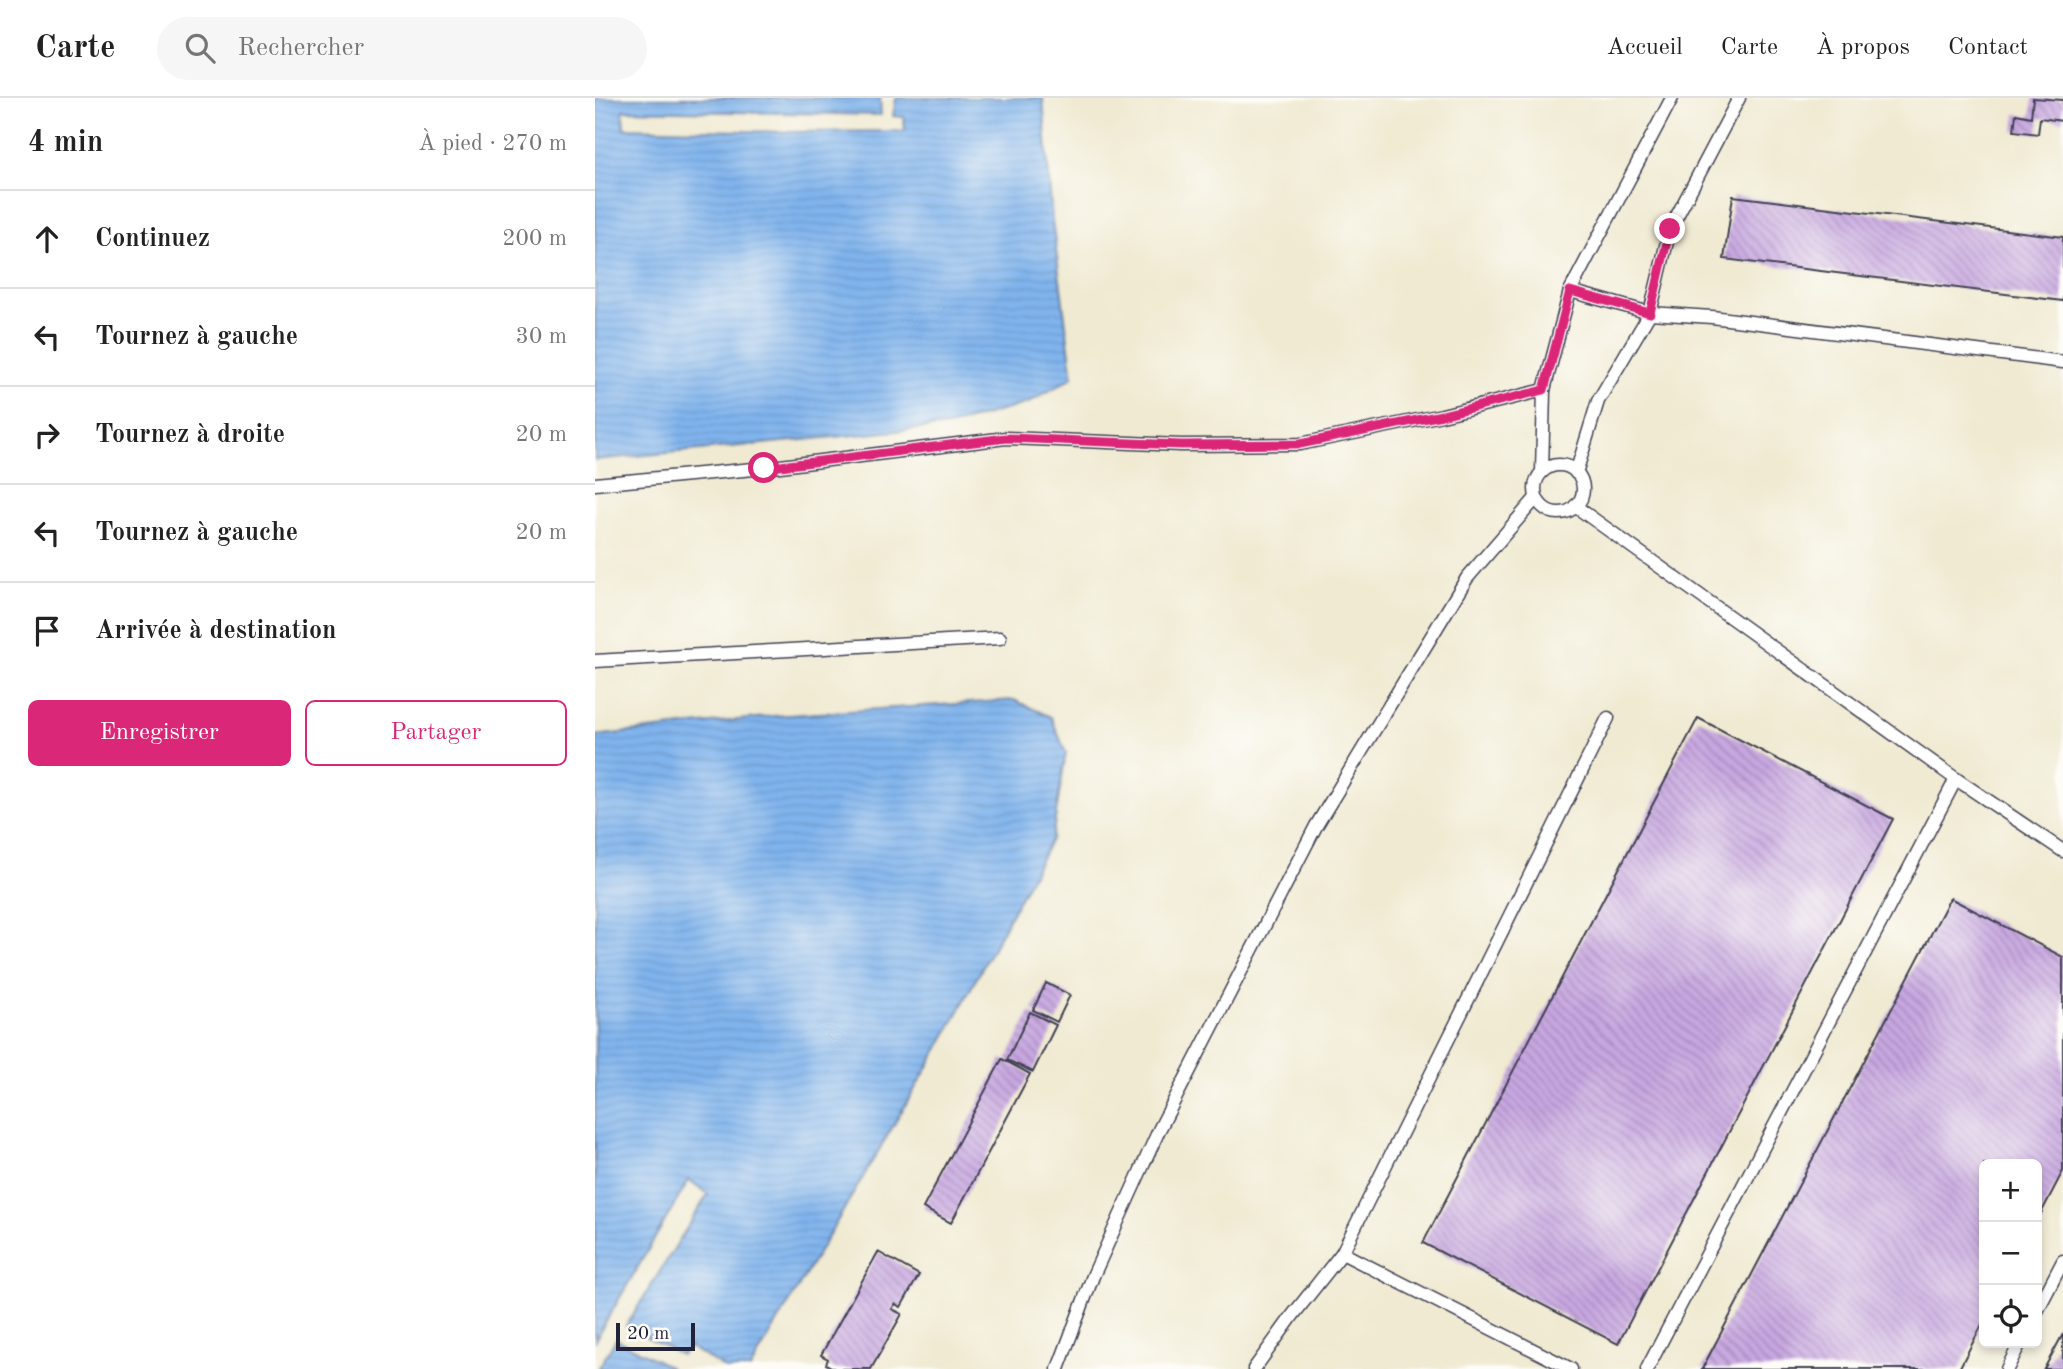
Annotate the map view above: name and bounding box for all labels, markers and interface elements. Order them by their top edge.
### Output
search box [157,17,647,80]
icon: search [181,29,219,67]
text: Carte [35,32,115,65]
text: Rechercher [237,35,364,61]
text: Accueil [1607,36,1683,60]
text: Carte [1721,36,1778,60]
text: À propos [1816,36,1910,60]
text: Contact [1948,36,2028,60]
text: 4 min [28,128,103,158]
text: À pied · 270 m [418,132,567,155]
route end [1654,213,1685,244]
icon: ahead [28,220,66,258]
text: Continuez [95,226,210,252]
text: 200 m [502,227,567,250]
icon: left [28,318,66,356]
text: Tournez à gauche [95,324,298,350]
text: 30 m [516,325,567,348]
icon: right [28,416,66,454]
text: Tournez à droite [95,422,285,448]
text: 20 m [516,423,567,446]
route start [748,452,779,483]
icon: left [28,514,66,552]
text: Tournez à gauche [95,520,298,546]
text: 20 m [516,521,567,544]
icon: arrive [28,612,66,650]
text: Arrivée à destination [95,618,337,644]
button: Enregistrer [28,700,291,766]
button: Partager [305,700,567,766]
map controls [1979,1159,2042,1348]
button: + [1979,1159,2042,1222]
button: − [1979,1222,2042,1285]
button: locate [1979,1285,2042,1348]
scale bar [616,1320,695,1352]
text: 20 m [627,1325,669,1344]

